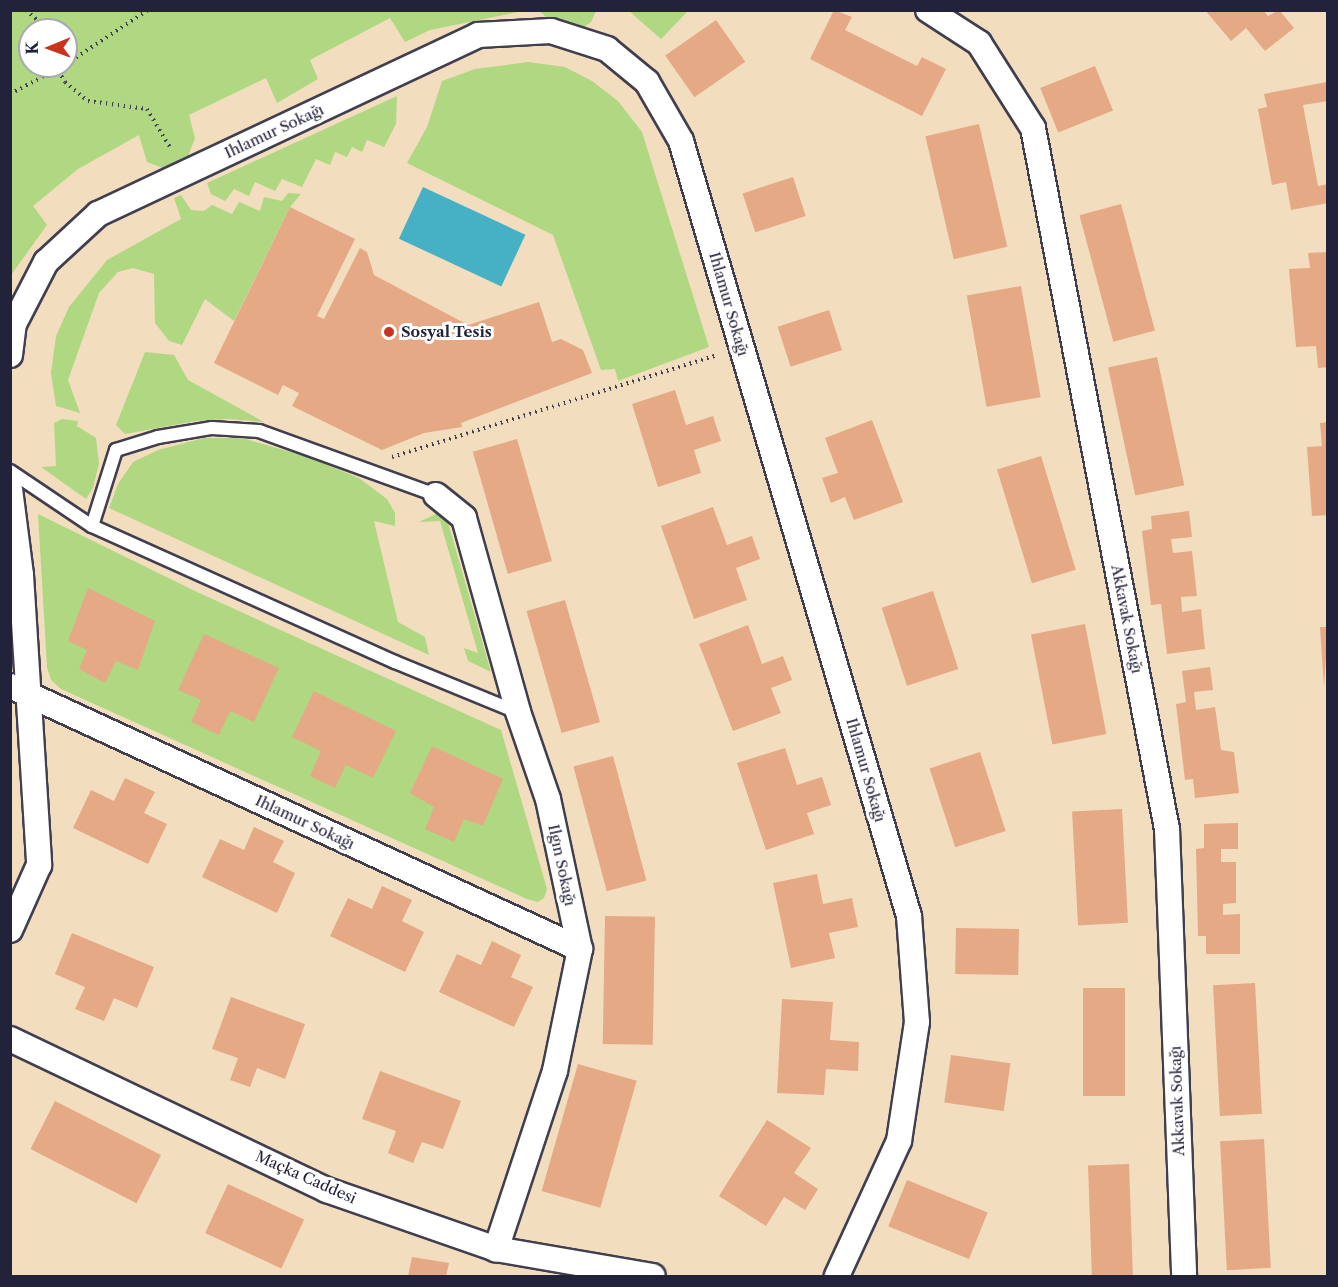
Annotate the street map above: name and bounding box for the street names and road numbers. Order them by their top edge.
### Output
street label: Ihlamur Sokağı [221,100,327,162]
street label: Ihlamur Sokağı [706,250,752,358]
street label: Akkavak Sokağı [1108,563,1146,675]
street label: Ihlamur Sokağı [843,716,889,824]
street label: Ihlamur Sokağı [252,791,358,853]
street label: Ilgın Sokağı [545,823,579,907]
street label: Akkavak Sokağı [1166,1045,1188,1157]
street label: Maçka Caddesi [253,1147,359,1207]

